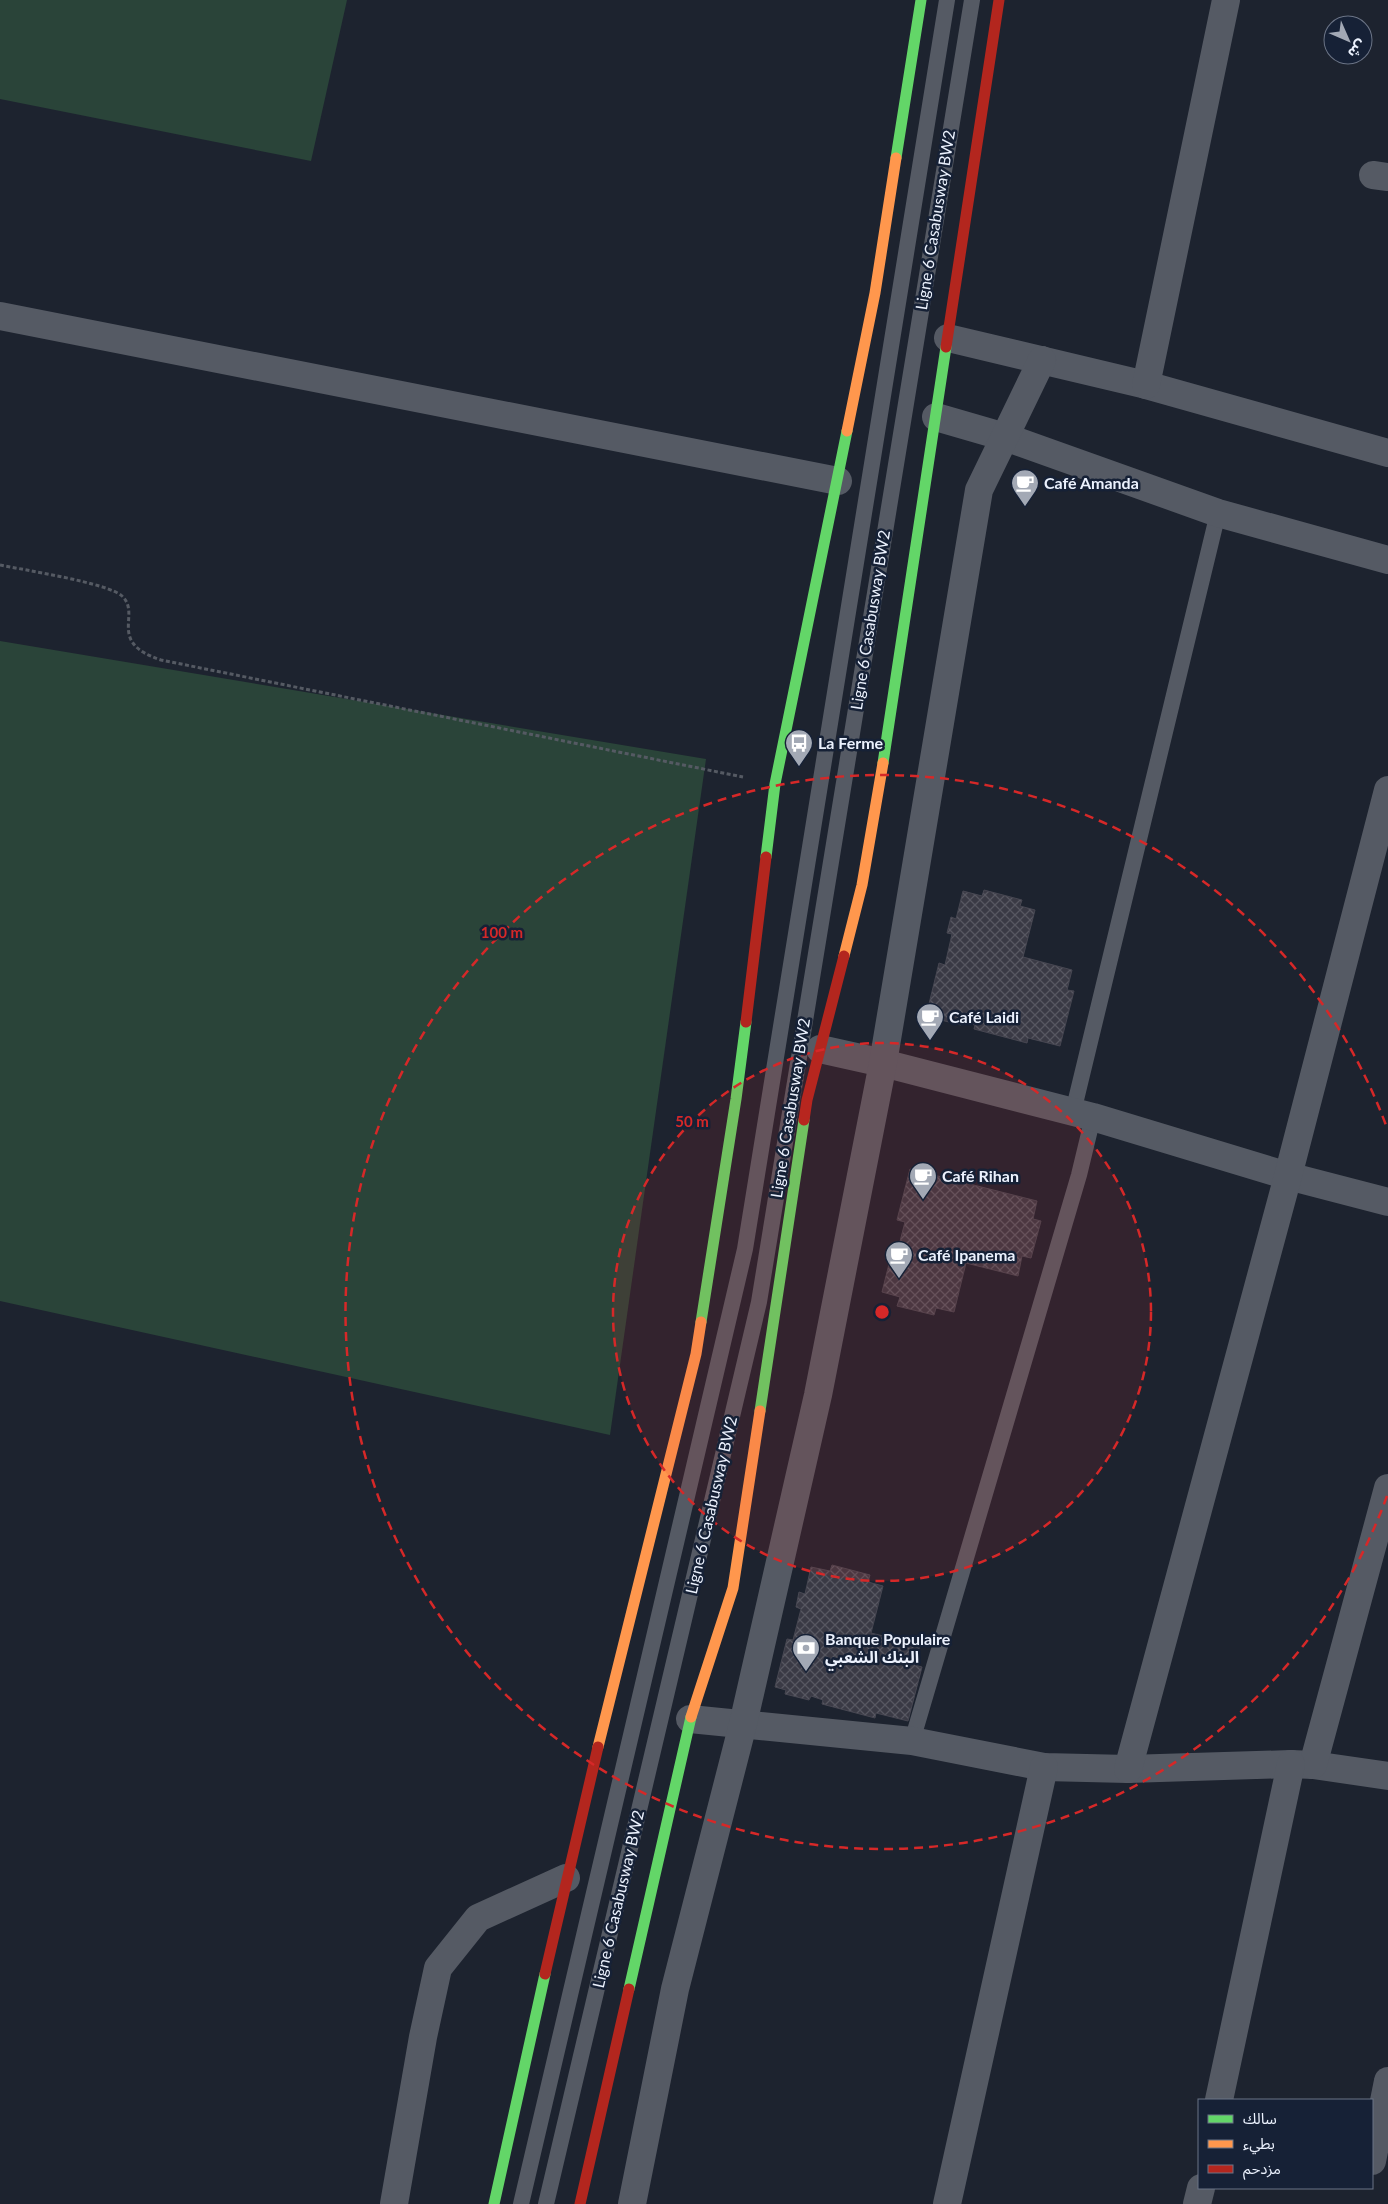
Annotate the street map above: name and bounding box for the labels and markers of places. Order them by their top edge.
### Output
cafe icon: Café Amanda [1010,468,1040,507]
place label: Café Amanda [1044,473,1139,492]
bus stop icon: La Ferme [784,728,814,767]
place label: La Ferme [818,733,884,752]
cafe icon: Café Laidi [915,1002,945,1041]
place label: Café Laidi [949,1007,1019,1026]
cafe icon: Café Rihan [908,1161,938,1200]
place label: Café Rihan [942,1166,1019,1185]
cafe icon: Café Ipanema [884,1240,914,1279]
place label: Café Ipanema [918,1245,1015,1264]
centre of rings [873,1303,891,1321]
place label: Banque Populaire البنك الشعبي [825,1629,951,1671]
bank icon: Banque Populaire البنك الشعبي [791,1633,821,1672]

